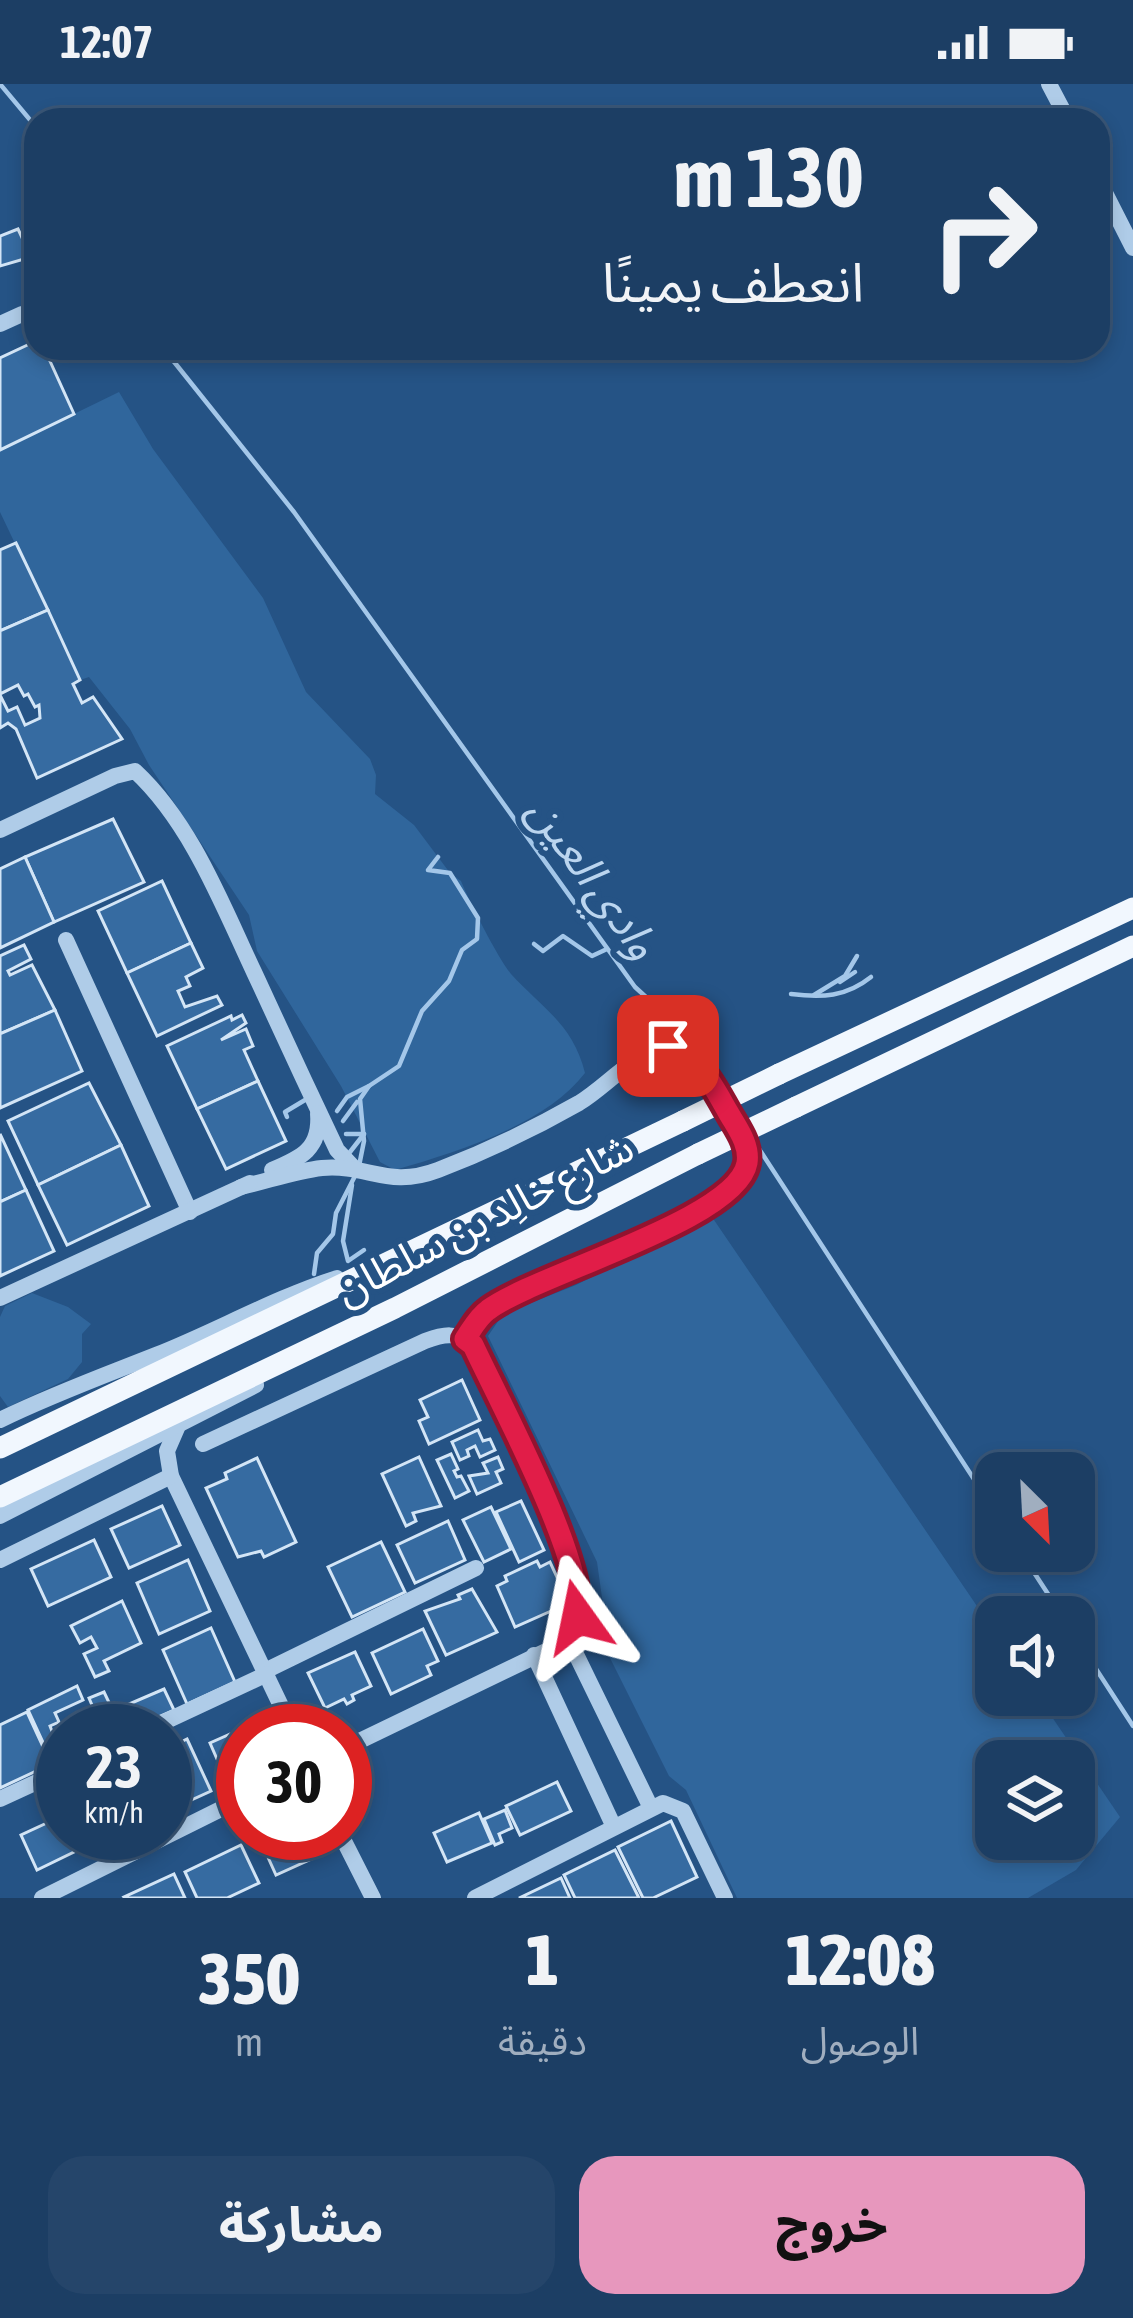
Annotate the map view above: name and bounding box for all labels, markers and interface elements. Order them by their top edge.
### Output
text: 12:07 [60,16,154,68]
text: 130 m [674,129,864,225]
icon: right [906,156,1062,312]
text: انعطف يمينًا [602,252,864,313]
water label: وادي العين [510,786,670,974]
pin [617,995,719,1097]
icon: arrive [635,1013,701,1079]
street label: شارع خالِد بن سلطان [327,1122,644,1321]
north arrow [975,1452,1095,1572]
map controls [975,1452,1095,1860]
position arrow [515,1554,641,1680]
button: sound [975,1596,1095,1716]
speed limit sign: 30 [216,1704,372,1860]
text: 23 [86,1732,142,1801]
button: layers [975,1740,1095,1860]
text: km/h [84,1795,144,1829]
text: 1 [526,1918,559,2000]
text: 12:08 [785,1918,935,2000]
text: 350 [198,1937,300,2019]
text: دقيقة [498,2019,587,2063]
text: الوصول [801,2019,919,2063]
text: m [235,2020,263,2064]
button: مشاركة [48,2156,555,2294]
button: خروج [579,2156,1085,2294]

